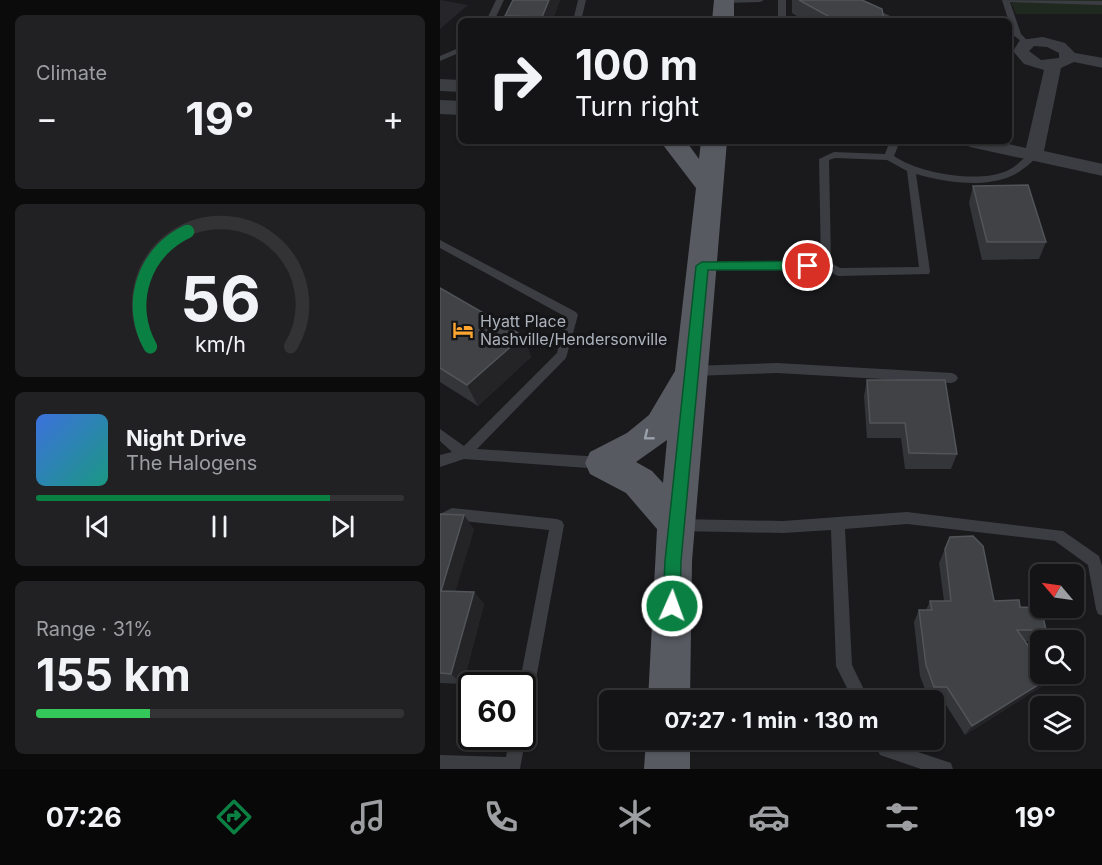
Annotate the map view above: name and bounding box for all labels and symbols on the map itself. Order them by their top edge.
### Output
pin [782,240,833,291]
place label: Hyatt Place Nashville/Hendersonville [480,311,667,349]
hotel icon: Hyatt Place Nashville/Hendersonville [451,318,475,342]
one-way arrow [644,429,655,440]
north arrow [1030,564,1084,618]
position arrow [640,574,704,638]
speed limit sign: 60 [458,672,536,750]

